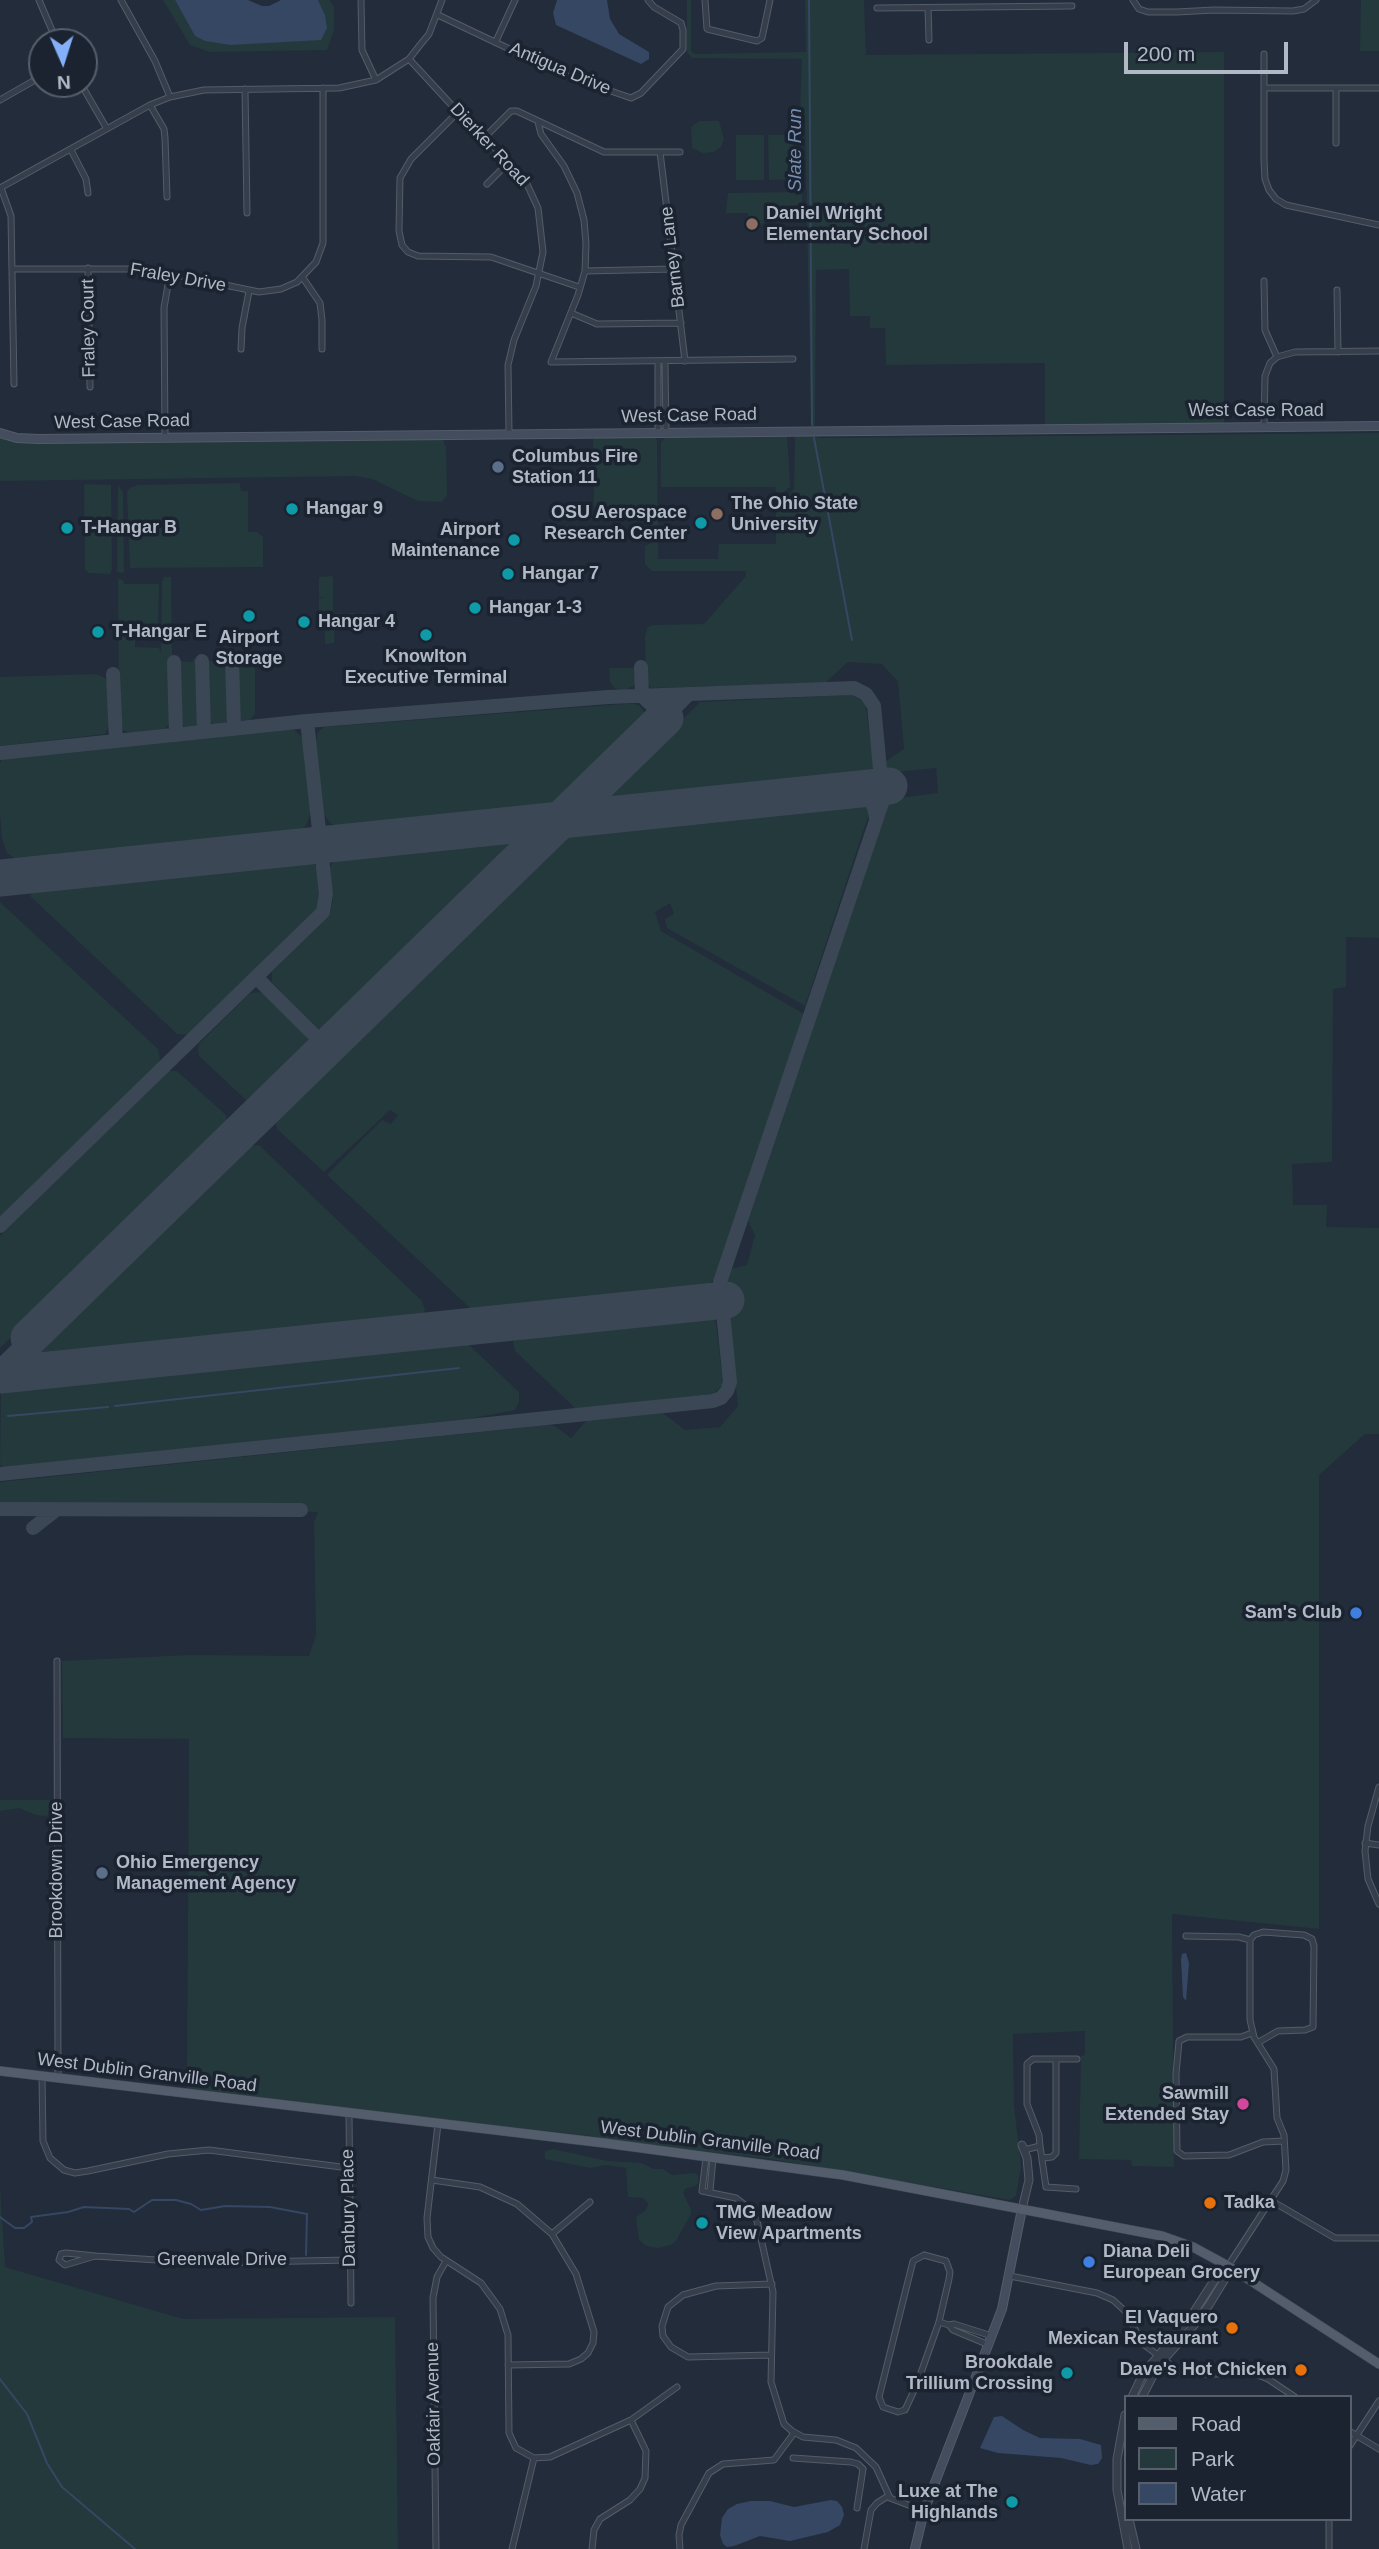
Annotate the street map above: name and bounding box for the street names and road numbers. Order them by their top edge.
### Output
street label: Antigua Drive [506,38,614,100]
street label: Dierker Road [445,99,533,191]
street label: Barney Lane [656,205,690,309]
street label: Fraley Drive [128,259,228,297]
street label: Fraley Court [77,278,101,378]
street label: West Case Road [1188,400,1324,422]
street label: West Case Road [621,404,757,428]
street label: West Case Road [54,410,190,434]
street label: Brookdown Drive [46,1801,68,1939]
street label: West Dublin Granville Road [36,2049,258,2097]
street label: West Dublin Granville Road [599,2117,821,2165]
street label: Danbury Place [337,2149,361,2267]
street label: Greenvale Drive [157,2249,287,2271]
street label: Oakfair Avenue [422,2342,446,2466]

